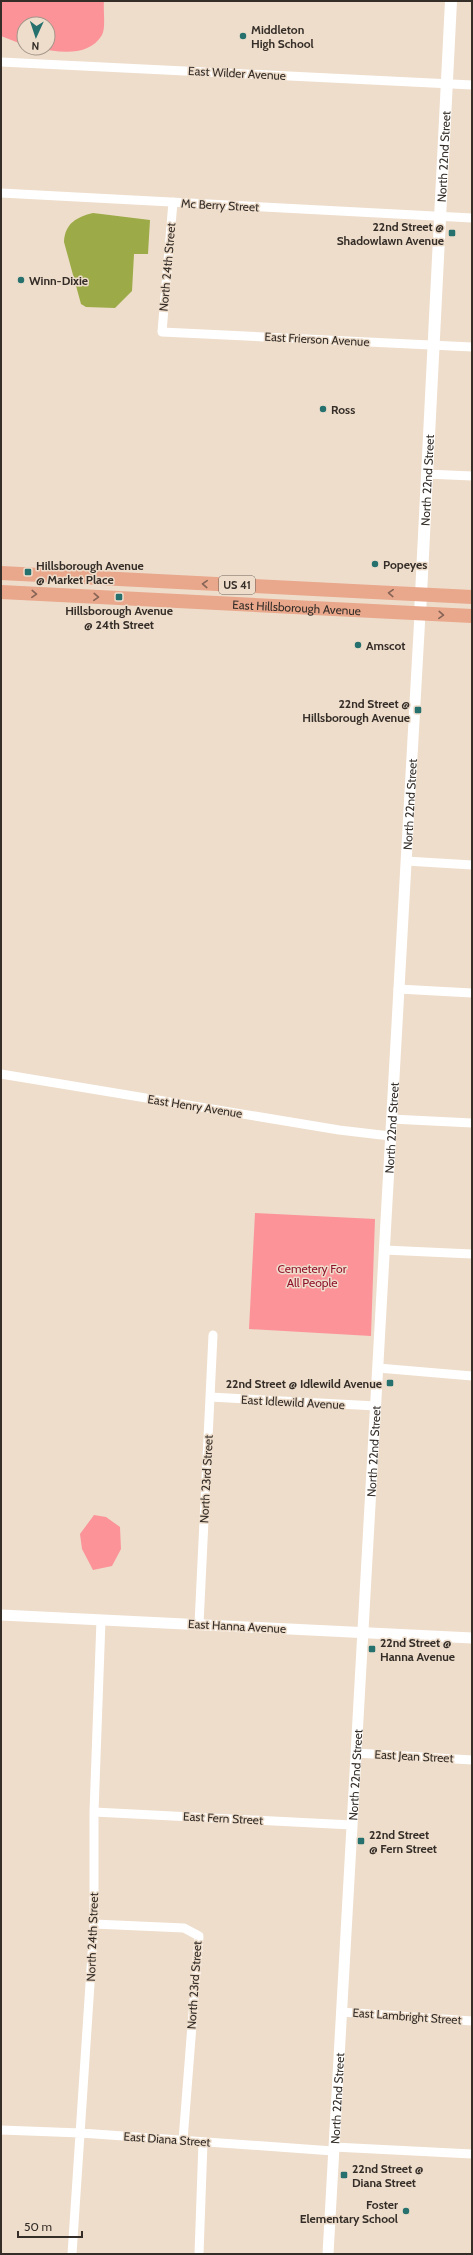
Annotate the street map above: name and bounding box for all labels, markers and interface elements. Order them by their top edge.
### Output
north arrow [16,16,56,56]
place label: Middleton High School [251,22,314,51]
marker: Middleton High School [238,31,248,41]
text: N [31,39,40,53]
street label: East Wilder Avenue [188,63,286,83]
street label: North 22nd Street [433,111,453,203]
street label: Mc Berry Street [181,195,259,215]
place label: 22nd Street @ Shadowlawn Avenue [337,219,444,248]
street label: North 24th Street [156,222,178,312]
marker: 22nd Street @ Shadowlawn Avenue [447,228,457,238]
place label: Winn-Dixie [29,273,88,288]
marker: Winn-Dixie [16,275,26,285]
street label: East Frierson Avenue [264,329,370,349]
place label: Ross [331,402,355,417]
marker: Ross [318,404,328,414]
street label: North 22nd Street [417,434,437,526]
place label: Popeyes [383,557,427,572]
place label: Hillsborough Avenue @ Market Place [36,558,144,587]
marker: Popeyes [370,559,380,569]
marker: Hillsborough Avenue @ Market Place [23,567,33,577]
road number: US 41 [219,576,255,594]
one-way arrow [202,579,208,588]
one-way arrow [388,589,394,597]
one-way arrow [31,590,37,598]
marker: Hillsborough Avenue @ 24th Street [114,592,124,602]
one-way arrow [93,593,99,602]
street label: East Hillsborough Avenue [232,596,361,618]
place label: Hillsborough Avenue @ 24th Street [65,603,173,632]
one-way arrow [438,610,444,619]
place label: Amscot [366,638,405,653]
marker: Amscot [353,640,363,650]
place label: 22nd Street @ Hillsborough Avenue [302,696,410,725]
marker: 22nd Street @ Hillsborough Avenue [413,705,423,715]
street label: North 22nd Street [399,758,419,850]
street label: North 22nd Street [381,1082,401,1174]
street label: East Henry Avenue [146,1091,244,1121]
park label: Cemetery For All People [278,1261,347,1290]
place label: 22nd Street @ Idlewild Avenue [226,1376,382,1391]
marker: 22nd Street @ Idlewild Avenue [385,1378,395,1388]
street label: East Idlewild Avenue [241,1392,345,1412]
street label: North 22nd Street [363,1405,383,1497]
street label: North 23rd Street [196,1434,216,1524]
street label: East Hanna Avenue [188,1616,286,1636]
place label: 22nd Street @ Hanna Avenue [380,1635,455,1664]
marker: 22nd Street @ Hanna Avenue [367,1644,377,1654]
street label: North 22nd Street [345,1729,365,1821]
street label: East Jean Street [374,1746,454,1766]
street label: East Fern Street [183,1808,263,1828]
place label: 22nd Street @ Fern Street [369,1827,437,1856]
marker: 22nd Street @ Fern Street [356,1836,366,1846]
street label: North 24th Street [83,1892,101,1982]
street label: North 23rd Street [183,1940,205,2030]
street label: East Lambright Street [352,2005,462,2027]
street label: North 22nd Street [327,2052,347,2144]
street label: East Diana Street [123,2128,211,2150]
place label: 22nd Street @ Diana Street [352,2161,424,2190]
marker: 22nd Street @ Diana Street [339,2170,349,2180]
place label: Foster Elementary School [300,2197,398,2226]
marker: Foster Elementary School [401,2206,411,2216]
scale bar [18,2213,82,2239]
text: 50 m [24,2219,52,2234]

